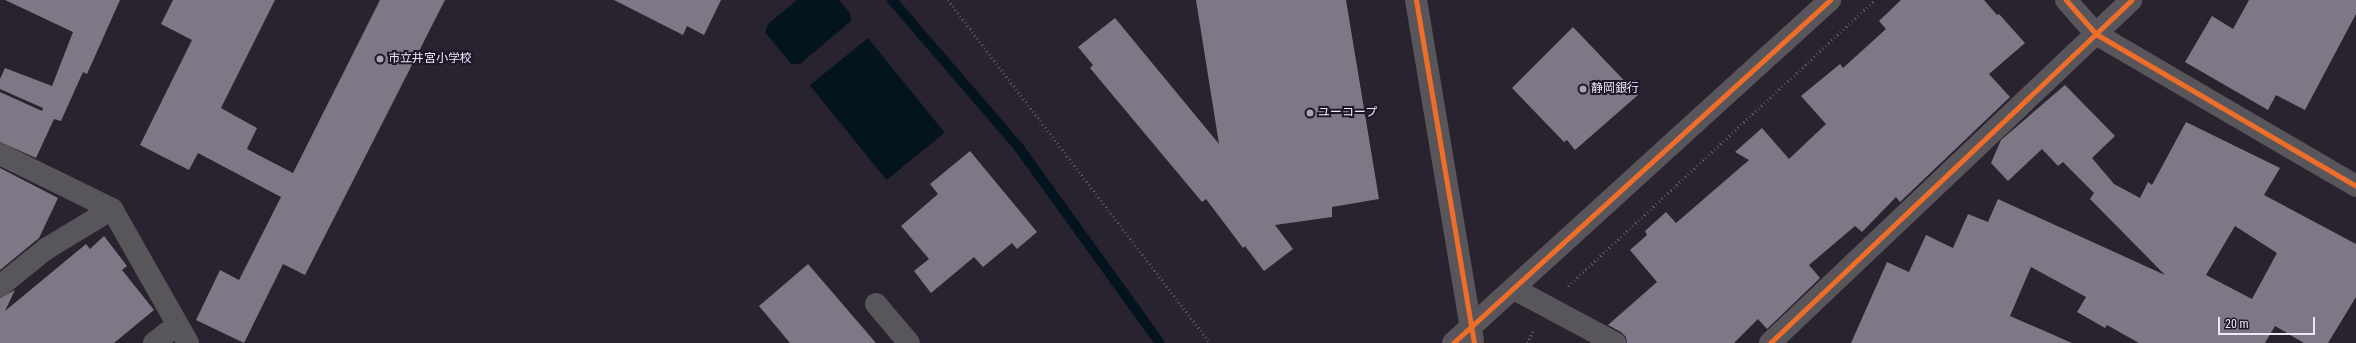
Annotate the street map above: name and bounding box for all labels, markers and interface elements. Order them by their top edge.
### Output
place label: 市立井宮小学校 [388,52,472,66]
marker: 市立井宮小学校 [375,54,385,64]
place label: 静岡銀行 [1591,82,1639,96]
marker: 静岡銀行 [1578,84,1588,94]
place label: ユーコープ [1318,106,1378,120]
marker: ユーコープ [1305,108,1315,118]
scale bar [2220,309,2317,335]
text: 20 m [2225,317,2249,331]

